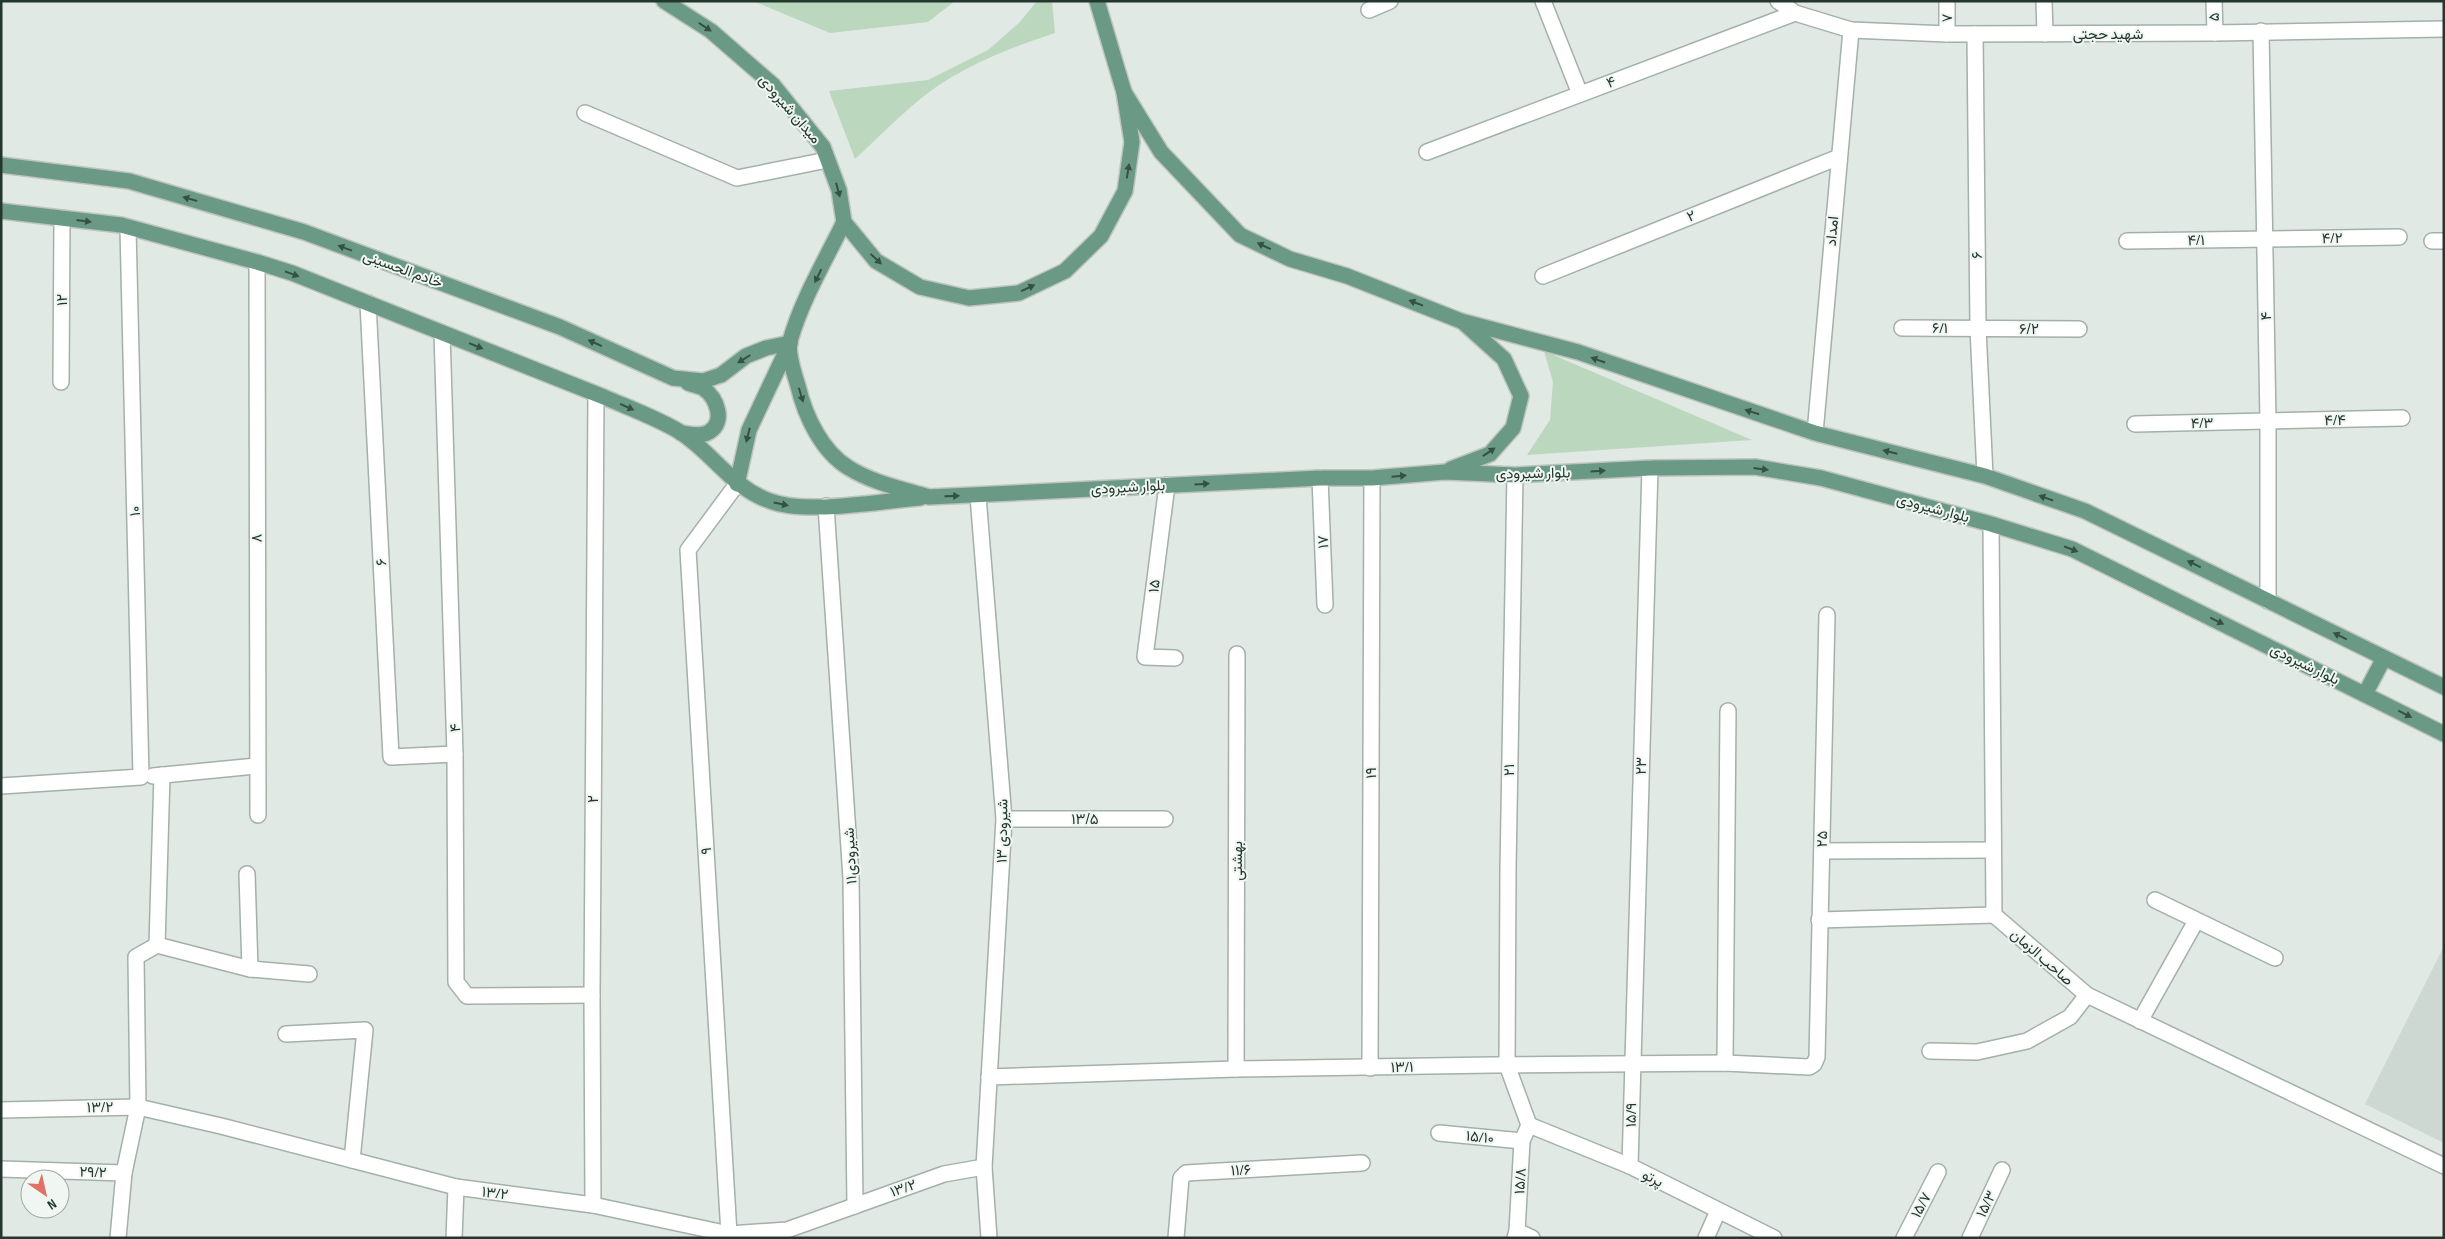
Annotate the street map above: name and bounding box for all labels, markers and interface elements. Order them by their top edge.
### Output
street label: ۵ [2205,12,2224,22]
street label: ۷ [1938,13,1957,23]
one-way arrow [698,22,711,32]
street label: شهید حجتی [2073,25,2143,44]
street label: میدان شیرودی [754,71,825,148]
street label: ۴ [1604,72,1619,93]
one-way arrow [1124,163,1132,179]
one-way arrow [835,183,843,198]
one-way arrow [183,194,198,202]
street label: ۲ [1684,206,1699,227]
street label: امداد [1822,215,1843,247]
one-way arrow [77,217,93,225]
street label: ۴/۲ [2321,229,2343,248]
street label: ۴/۱ [2187,231,2205,250]
one-way arrow [1257,242,1271,250]
one-way arrow [338,243,353,251]
street label: خادم الحسینی [360,246,445,293]
street label: ۶ [1968,251,1987,259]
one-way arrow [870,253,882,265]
one-way arrow [813,269,821,283]
one-way arrow [285,271,300,278]
one-way arrow [1021,284,1035,292]
street label: ۱۲ [53,294,72,306]
one-way arrow [1408,299,1423,306]
street label: ۴ [2257,311,2276,320]
street label: ۶/۱ [1932,319,1948,338]
street label: ۶/۲ [2019,320,2039,339]
one-way arrow [588,338,602,346]
one-way arrow [469,342,484,350]
one-way arrow [737,354,751,363]
one-way arrow [1591,355,1606,363]
one-way arrow [797,388,805,403]
one-way arrow [620,403,634,411]
one-way arrow [1744,408,1759,416]
street label: ۴/۴ [2324,411,2346,430]
street label: ۴/۳ [2190,414,2214,433]
one-way arrow [744,428,752,443]
one-way arrow [1482,447,1496,457]
one-way arrow [1883,448,1898,456]
street label: بلوار شیرودی [1496,463,1570,484]
one-way arrow [1753,465,1769,473]
one-way arrow [1590,466,1606,474]
one-way arrow [1391,472,1407,480]
street label: بلوار شیرودی [1090,476,1166,499]
one-way arrow [1194,479,1210,487]
street label: بلوار شیرودی [1894,490,1971,527]
one-way arrow [944,492,960,500]
one-way arrow [2038,493,2053,501]
one-way arrow [774,500,789,508]
street label: ۱۰ [126,505,145,516]
street label: ۸ [248,533,267,542]
street label: ۱۷ [1314,535,1333,549]
one-way arrow [2064,545,2079,553]
street label: ۶ [372,558,391,566]
one-way arrow [2187,560,2201,568]
street label: ۱۵ [1144,578,1165,594]
one-way arrow [2210,617,2224,625]
one-way arrow [2333,632,2347,640]
street label: بلوار شیرودی [2267,640,2342,689]
one-way arrow [2397,710,2412,718]
street label: ۴ [446,723,465,733]
street label: ۲۳ [1632,757,1651,775]
street label: ۲۱ [1500,764,1519,776]
street label: ۱۹ [1362,767,1381,779]
street label: ۲ [584,795,603,803]
street label: شیرودی ۱۳ [992,798,1013,863]
street label: ۱۳/۵ [1071,810,1099,829]
street label: ۱۱شیرودی [840,827,861,885]
street label: ۲۵ [1813,830,1832,848]
street label: بهشتی [1228,841,1247,881]
street label: ۹ [697,847,716,855]
street label: صاحب الزمان [2006,925,2077,990]
street label: ۱۳/۱ [1390,1058,1414,1077]
street label: ۱۳/۲ [87,1098,114,1117]
street label: ۱۵/۹ [1622,1102,1641,1128]
street label: ۱۵/۱۰ [1465,1127,1495,1148]
street label: ۱۱/۶ [1230,1160,1252,1181]
street label: ۲۹/۲ [79,1163,107,1182]
street label: پرتو [1639,1165,1667,1192]
street label: ۱۵/۸ [1510,1167,1531,1195]
north arrow [20,1169,70,1219]
street label: ۱۳/۲ [888,1175,919,1202]
street label: ۱۳/۲ [481,1182,509,1205]
street label: ۱۵/۳ [1972,1188,2001,1221]
street label: ۱۵/۷ [1907,1189,1936,1221]
text: N [44,1195,60,1214]

